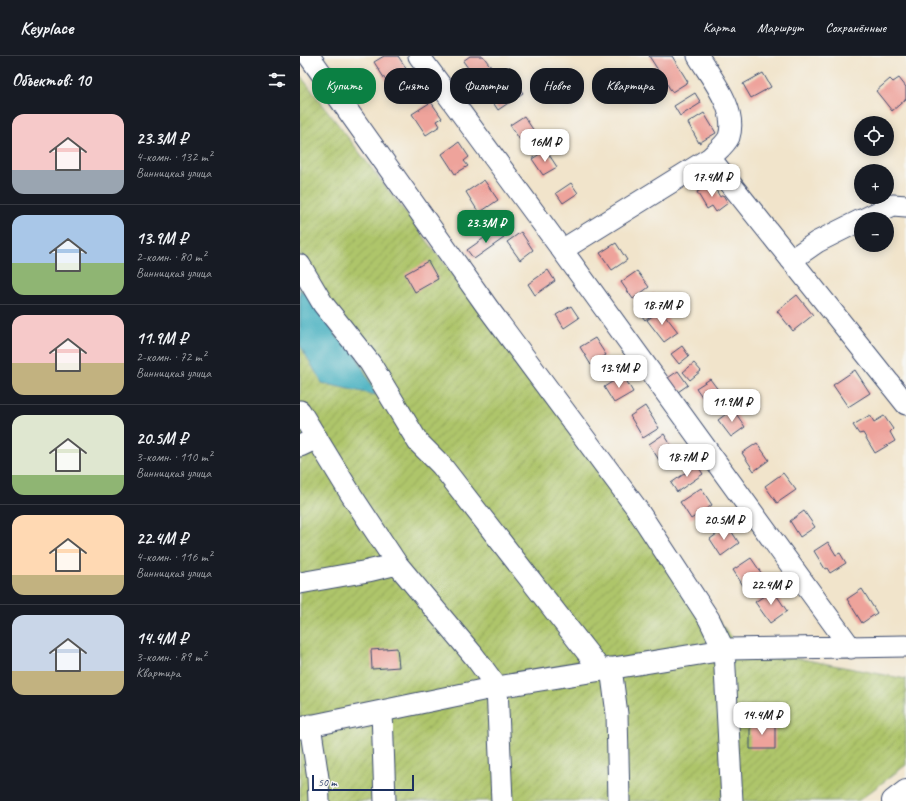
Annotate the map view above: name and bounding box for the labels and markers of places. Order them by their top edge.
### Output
pin: 16M ₽ [517,129,573,163]
pin: 17.4M ₽ [675,164,749,198]
pin: 23.3M ₽ [449,210,523,244]
pin: 18.7M ₽ [625,292,699,326]
pin: 13.9M ₽ [582,355,656,389]
pin: 11.9M ₽ [695,389,769,423]
pin: 18.7M ₽ [650,444,724,478]
pin: 20.5M ₽ [687,507,761,541]
pin: 22.4M ₽ [734,572,808,606]
pin: 14.4M ₽ [725,702,799,736]

